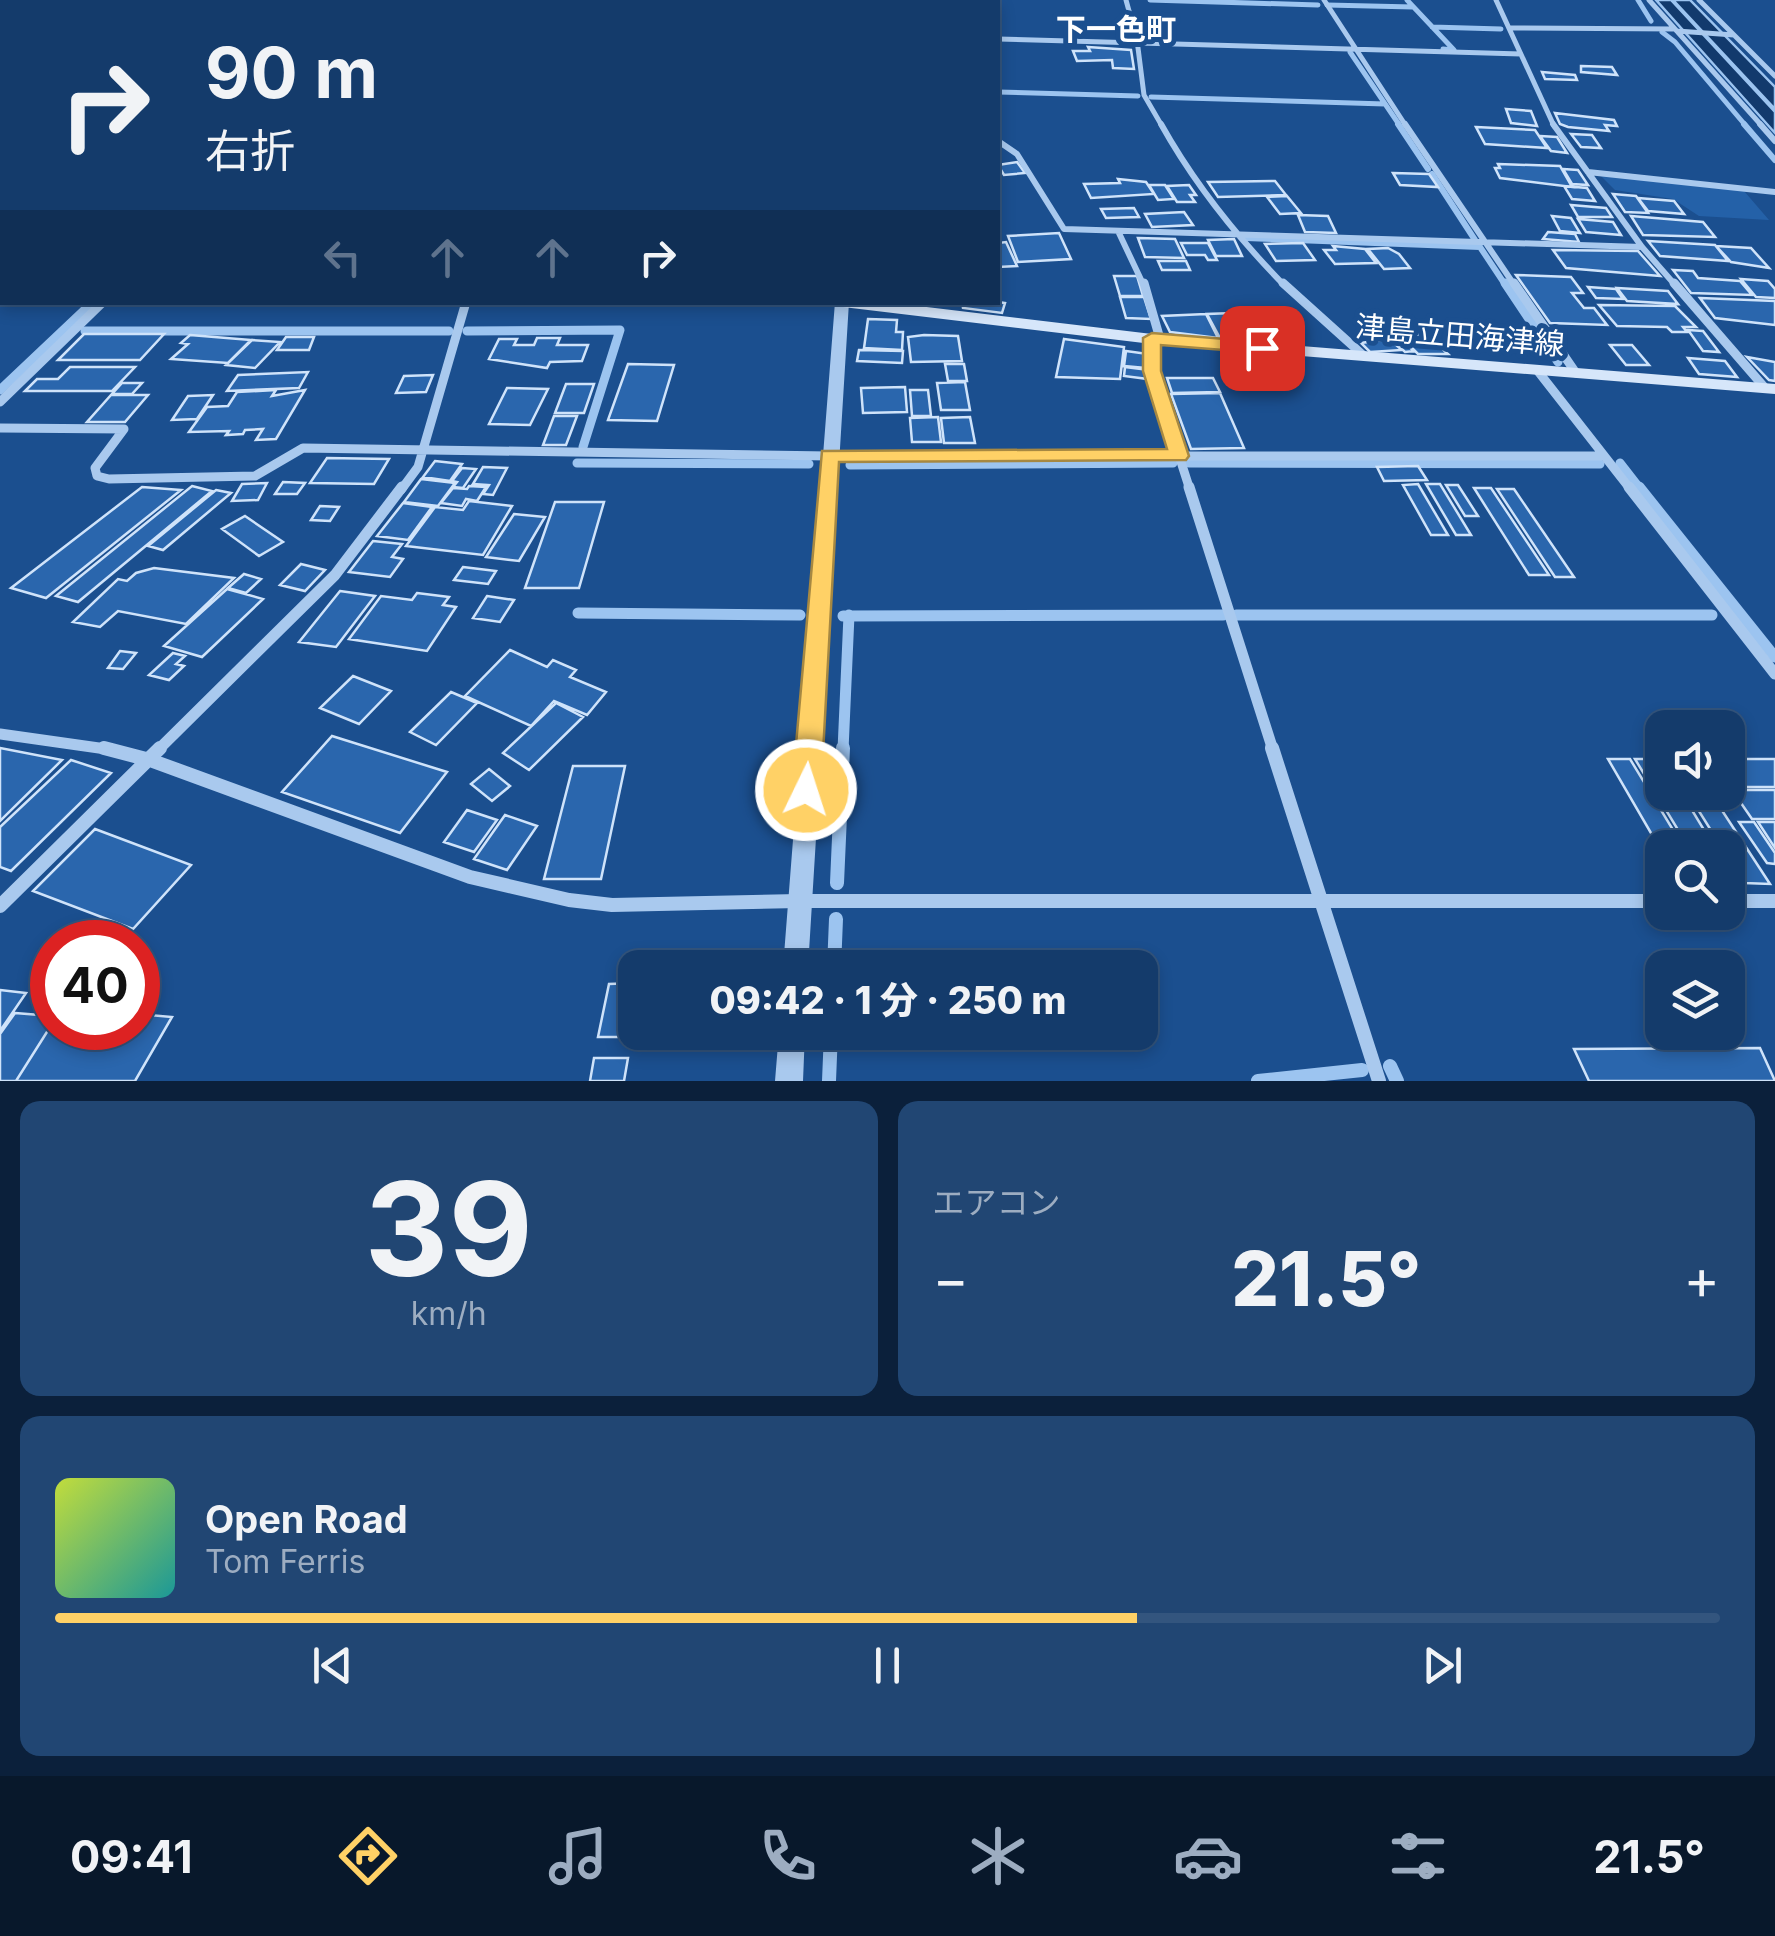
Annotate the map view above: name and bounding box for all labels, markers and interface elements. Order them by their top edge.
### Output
district label: 下一色町 [1056,11,1176,47]
text: 90 m [205,30,378,115]
icon: right [40,40,170,170]
text: 右折 [205,123,295,178]
icon: left [315,230,370,285]
icon: ahead [420,230,475,285]
icon: ahead [525,230,580,285]
icon: right [630,230,685,285]
pin [1220,306,1305,391]
street label: 津島立田海津線 [1354,308,1566,362]
icon: arrive [1235,321,1290,376]
map controls [1645,710,1745,1050]
button: sound [1645,710,1745,810]
position arrow [754,738,858,842]
button: search [1645,830,1745,930]
speed limit sign: 40 [30,920,160,1050]
button: layers [1645,950,1745,1050]
text: 09:42 · 1 分 · 250 m [709,977,1067,1023]
text: 39 [365,1150,533,1307]
text: エアコン [933,1183,1061,1222]
text: 21.5° [1231,1233,1421,1324]
text: − [933,1246,969,1312]
text: + [1684,1246,1720,1312]
text: km/h [411,1294,487,1333]
text: Open Road [205,1496,408,1542]
text: Tom Ferris [205,1542,365,1581]
icon: previous [305,1638,360,1693]
icon: pause [860,1638,915,1693]
icon: next [1415,1638,1470,1693]
icon: directions [333,1821,403,1891]
icon: music [543,1821,613,1891]
icon: phone [753,1821,823,1891]
icon: climate [963,1821,1033,1891]
icon: car [1173,1821,1243,1891]
icon: filters [1383,1821,1453,1891]
text: 09:41 [70,1829,193,1884]
text: 21.5° [1593,1829,1705,1884]

